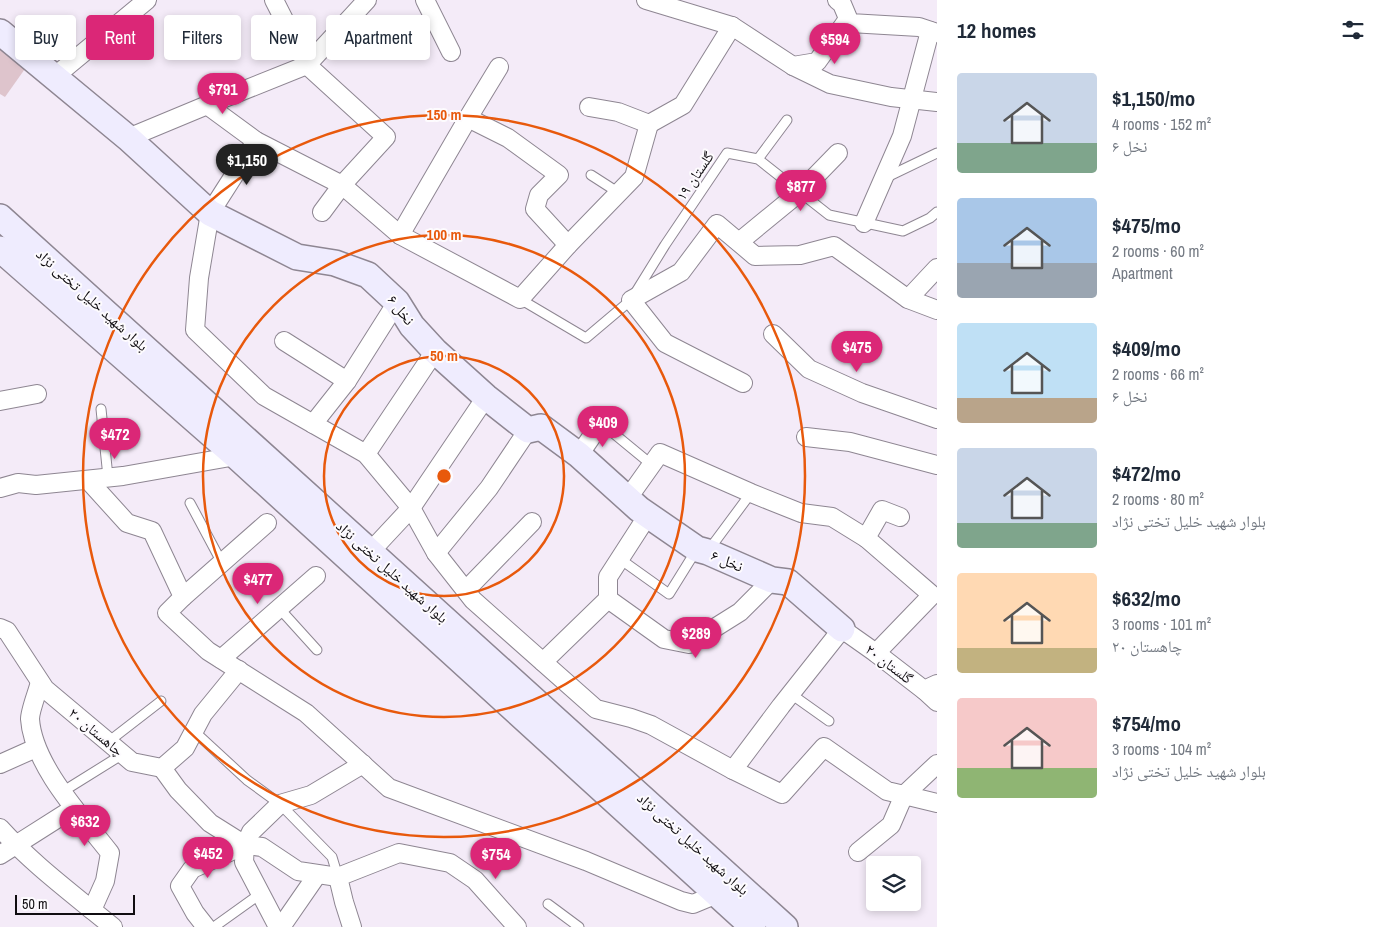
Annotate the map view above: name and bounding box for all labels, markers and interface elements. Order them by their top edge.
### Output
chip: Buy [15,15,76,60]
chip: Rent [86,15,154,60]
chip: Filters [164,15,241,60]
chip: New [251,15,316,60]
chip: Apartment [326,15,430,60]
text: 12 homes [957,16,1036,45]
icon: filters [1339,16,1367,44]
pin: $594 [805,22,865,65]
text: $594 [820,28,850,50]
pin: $791 [193,72,253,115]
text: $791 [208,78,238,100]
text: $1,150/mo [1112,84,1195,113]
icon: home [997,93,1057,153]
text: 150 m [427,104,461,125]
text: 4 rooms · 152 m² [1112,113,1211,135]
text: نخل ۶ [1112,135,1147,157]
pin: $1,150 [206,144,288,186]
street label: گلستان ۱۹ [671,147,719,204]
text: $1,150 [227,149,267,171]
pin: $877 [771,170,831,212]
text: $877 [786,175,816,197]
text: $475/mo [1112,211,1181,240]
icon: home [997,218,1057,278]
text: 100 m [427,224,461,245]
text: 2 rooms · 60 m² [1112,240,1204,262]
street label: بلوار شهید خلیل تختی نژاد [32,244,153,356]
text: Apartment [1112,262,1173,284]
street label: نخل ۶ [383,290,420,329]
pin: $475 [827,330,887,373]
text: $409/mo [1112,334,1181,363]
text: $475 [842,336,872,358]
icon: home [997,343,1057,403]
text: 50 m [430,345,458,366]
text: 2 rooms · 66 m² [1112,363,1204,385]
text: نخل ۶ [1112,385,1147,407]
pin: $409 [573,406,633,448]
text: $409 [588,411,618,433]
pin: $472 [85,418,145,460]
text: $472 [100,423,130,445]
text: $472/mo [1112,459,1181,488]
centre of rings [435,467,453,485]
icon: home [997,468,1057,528]
text: 2 rooms · 80 m² [1112,488,1204,510]
text: بلوار شهید خلیل تختی نژاد [1112,510,1266,532]
street label: بلوار شهید خلیل تختی نژاد [332,516,453,628]
street label: نخل ۶ [708,544,747,577]
pin: $477 [228,562,288,605]
text: $477 [243,568,273,590]
text: $632/mo [1112,584,1181,613]
icon: home [997,593,1057,653]
text: 3 rooms · 101 m² [1112,613,1211,635]
pin: $289 [666,616,726,659]
text: $289 [681,622,711,644]
text: چاهستان ۲۰ [1112,635,1182,657]
street label: گلستان ۲۰ [861,639,918,689]
street label: چاهستان ۲۰ [64,702,129,761]
text: $754/mo [1112,709,1181,738]
icon: home [997,718,1057,778]
text: 3 rooms · 104 m² [1112,738,1211,760]
text: بلوار شهید خلیل تختی نژاد [1112,760,1266,782]
street label: بلوار شهید خلیل تختی نژاد [633,788,754,900]
pin: $632 [55,804,115,847]
text: $632 [70,810,100,832]
pin: $452 [178,836,238,879]
pin: $754 [466,838,526,880]
text: $452 [193,842,223,864]
text: $754 [481,843,511,865]
map controls [866,856,921,911]
button: layers [866,856,921,911]
scale bar [15,892,135,915]
text: 50 m [22,895,48,913]

